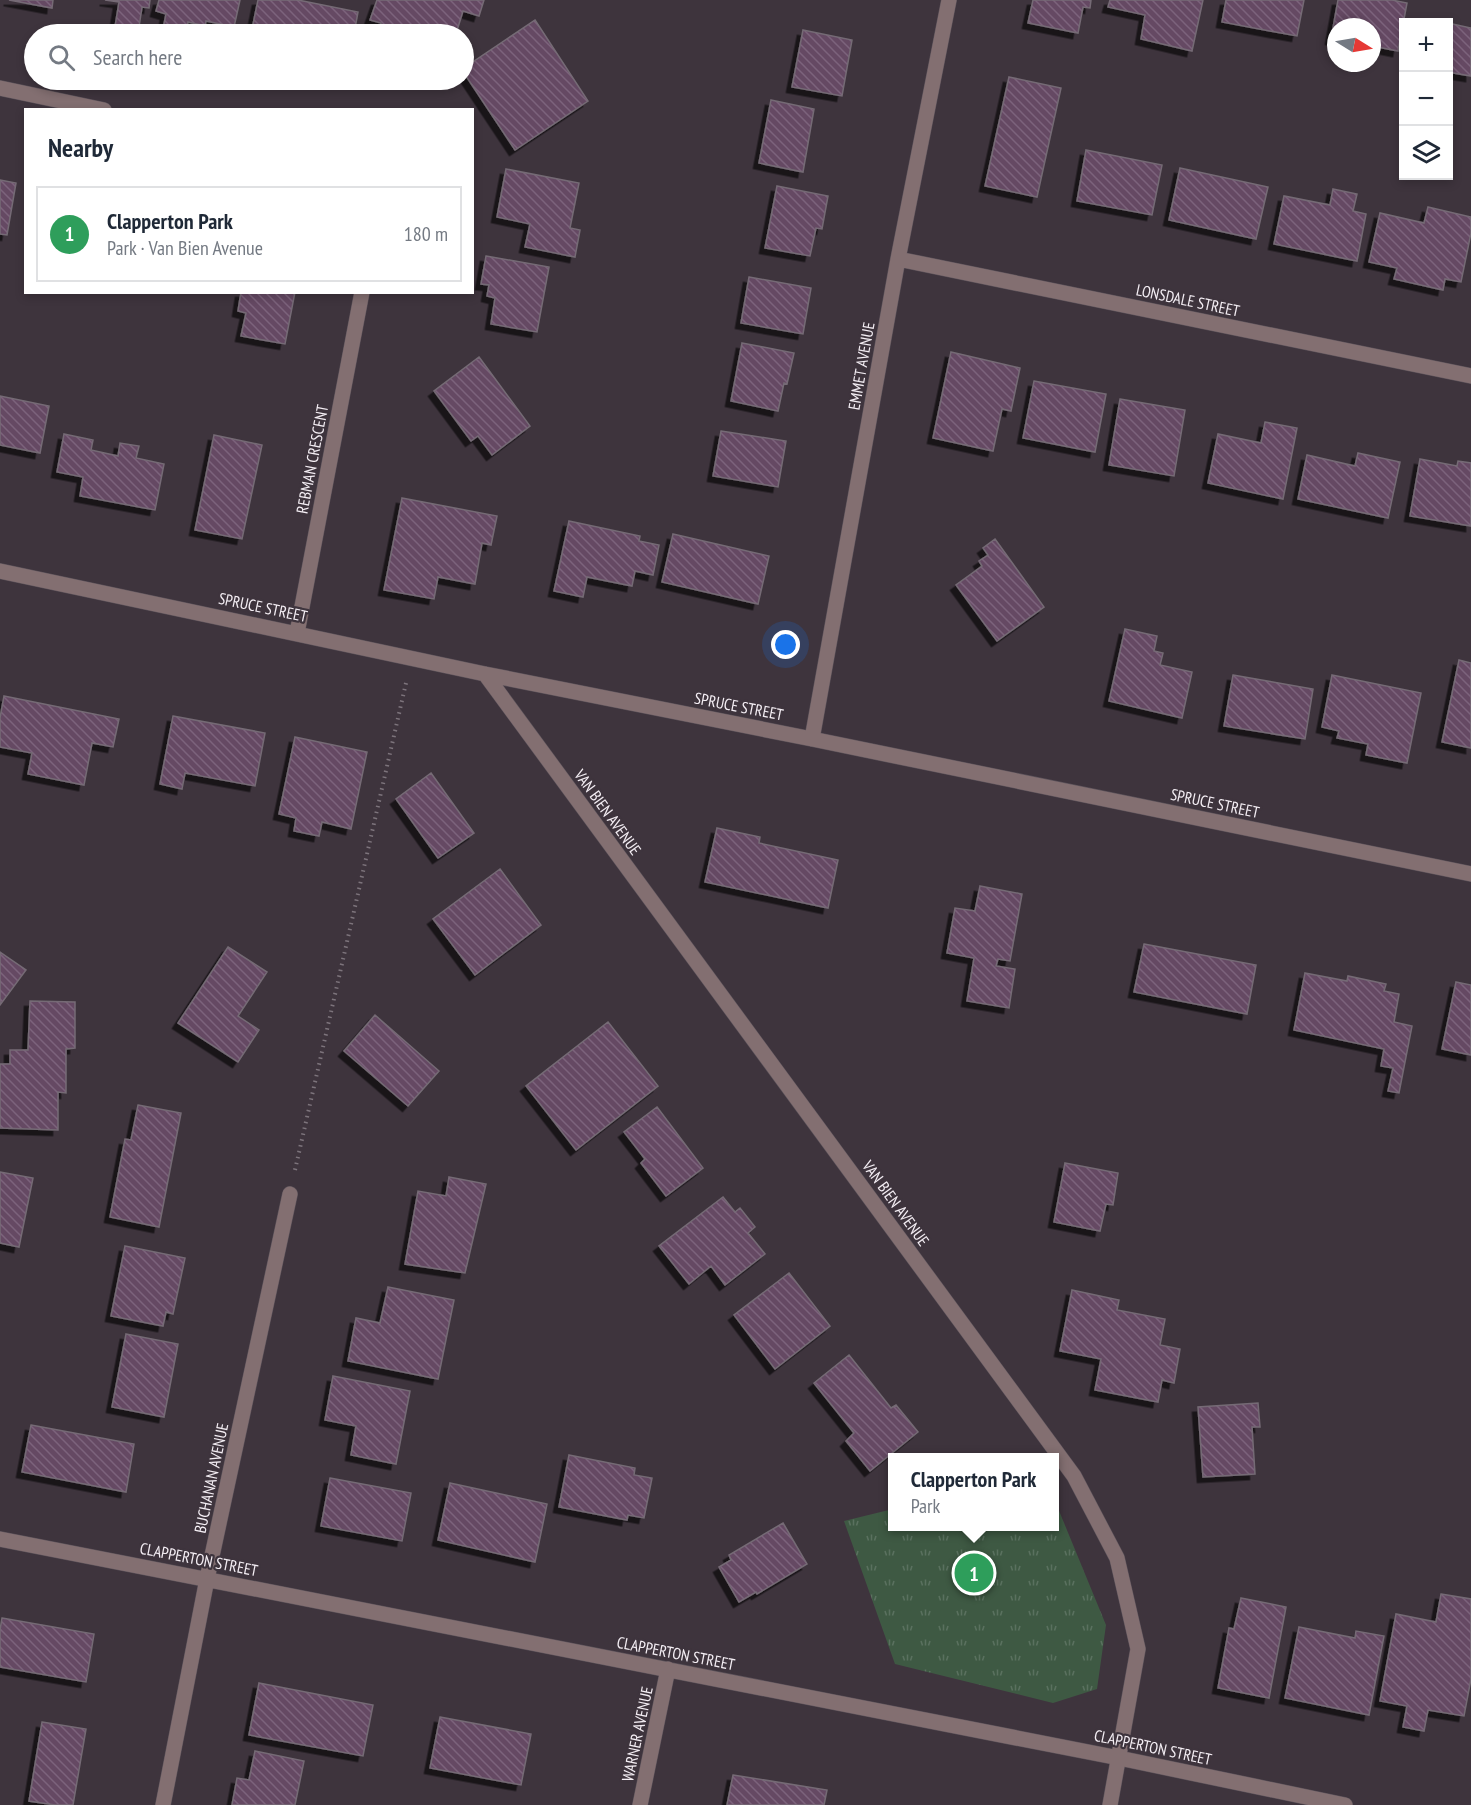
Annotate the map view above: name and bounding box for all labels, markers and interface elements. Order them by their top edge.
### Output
north arrow [1327,18,1381,72]
map controls [1399,18,1453,180]
button: + [1399,18,1453,72]
search box [24,24,474,90]
icon: search [45,41,78,74]
text: Search here [93,43,182,71]
button: − [1399,72,1453,126]
button: layers [1399,126,1453,180]
text: Nearby [48,131,113,164]
text: Clapperton Park [107,207,233,235]
text: 1 [65,221,74,247]
text: 180 m [404,221,448,247]
text: Park · Van Bien Avenue [107,235,263,261]
street label: LONSDALE STREET [1135,279,1241,321]
street label: EMMET AVENUE [843,320,879,411]
street label: REBMAN CRESCENT [292,403,332,515]
street label: SPRUCE STREET [217,588,309,626]
your location [771,630,800,659]
street label: SPRUCE STREET [693,688,785,724]
street label: VAN BIEN AVENUE [570,764,646,859]
street label: SPRUCE STREET [1169,784,1261,822]
street label: VAN BIEN AVENUE [858,1155,934,1250]
street label: BUCHANAN AVENUE [190,1421,232,1535]
popup [888,1453,1059,1531]
text: Clapperton Park [911,1465,1036,1493]
text: Park [911,1493,940,1519]
street label: CLAPPERTON STREET [138,1538,260,1580]
pin: 1 [954,1550,994,1596]
street label: CLAPPERTON STREET [615,1632,737,1674]
street label: WARNER AVENUE [617,1684,657,1783]
street label: CLAPPERTON STREET [1092,1725,1214,1769]

